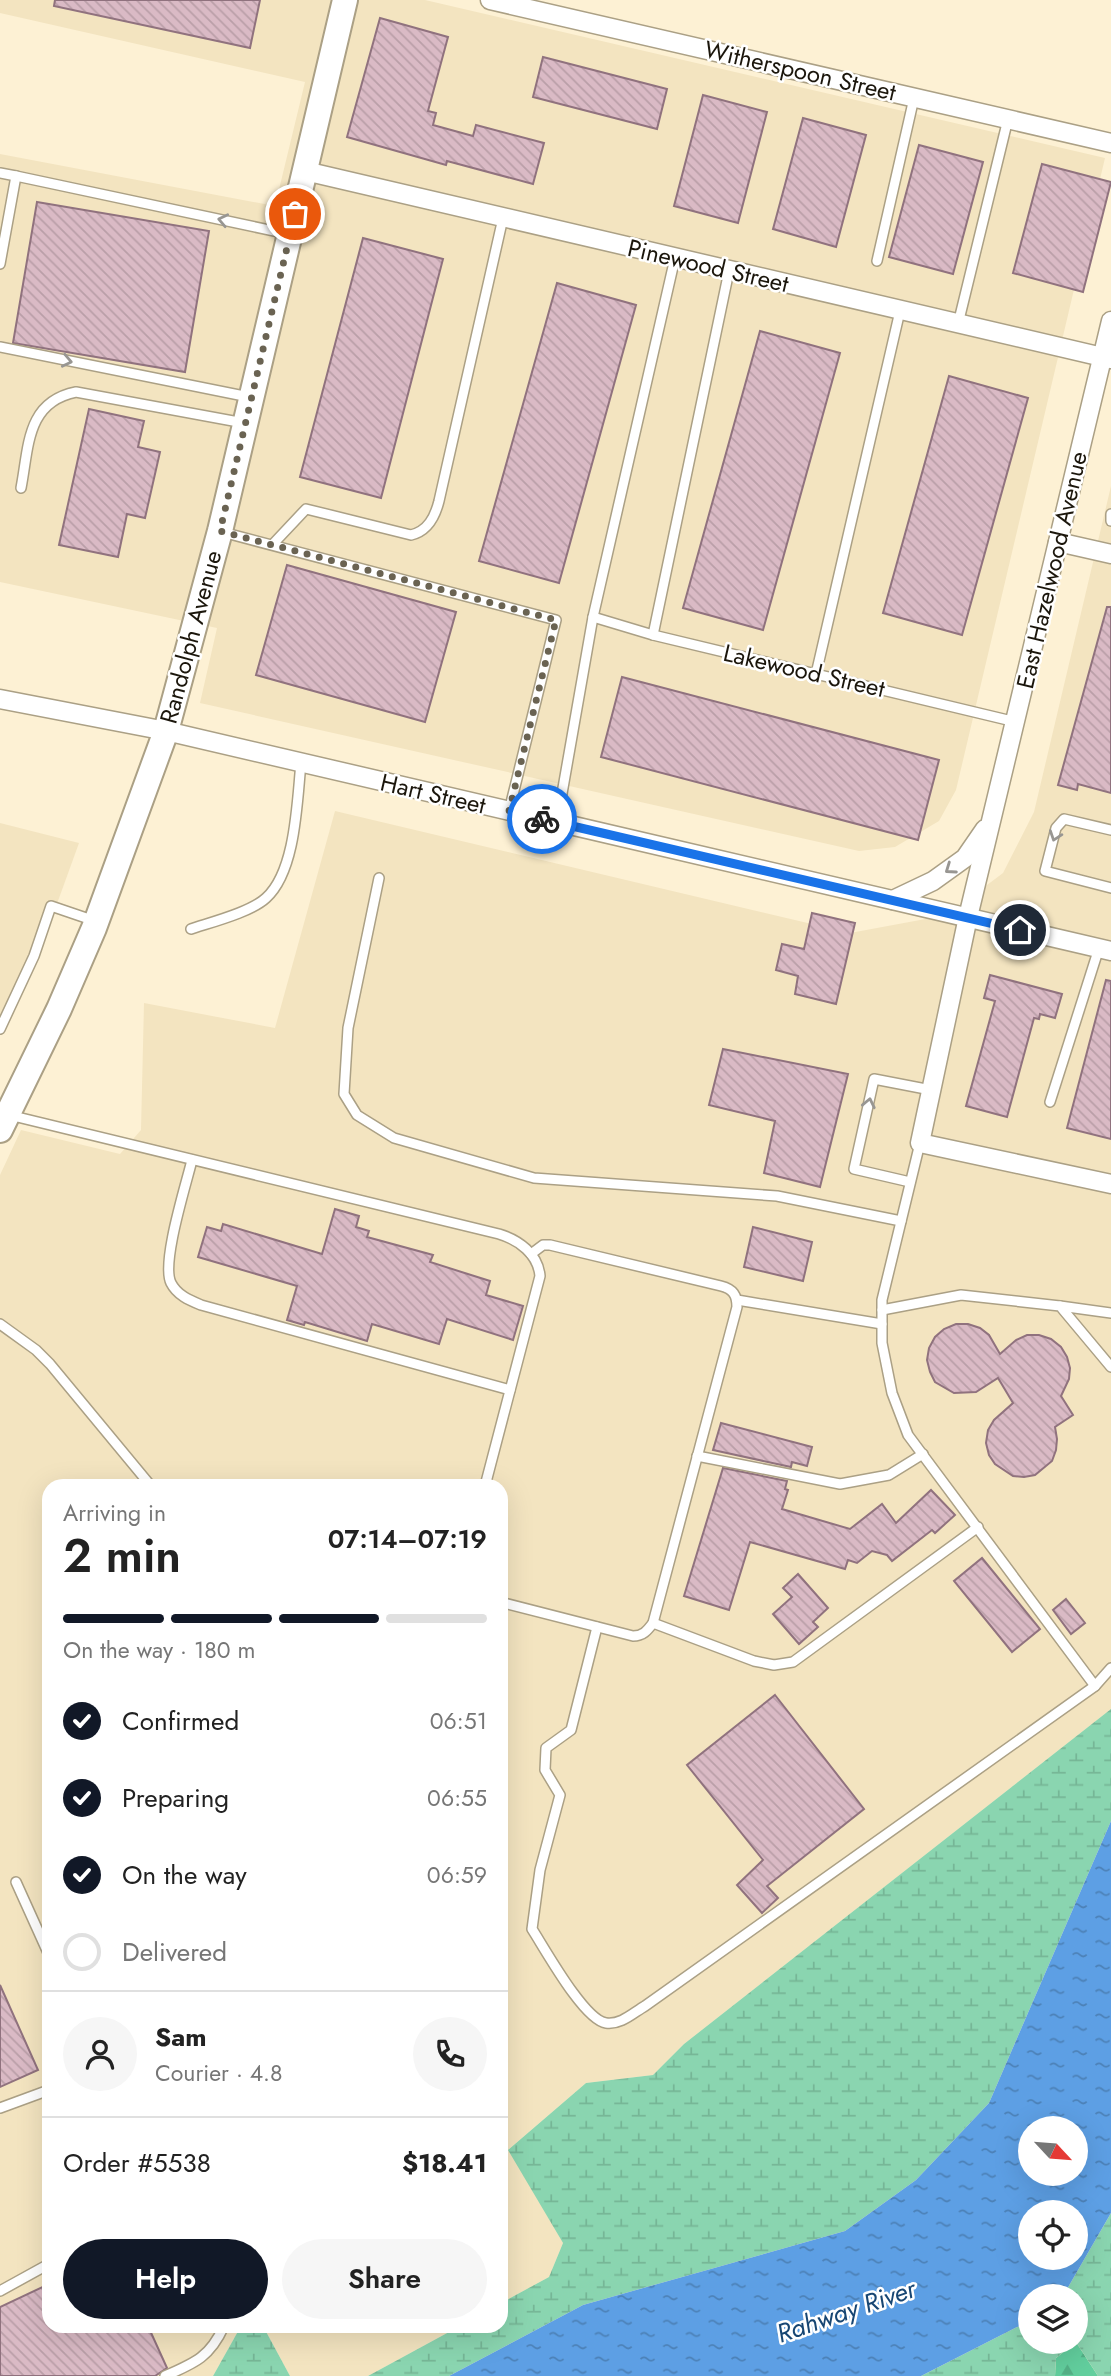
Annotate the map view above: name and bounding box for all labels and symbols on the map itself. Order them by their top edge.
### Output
street label: Witherspoon Street [701,31,900,110]
pin [265,184,325,244]
one-way arrow [217,214,229,229]
street label: Pinewood Street [624,230,792,301]
one-way arrow [61,353,73,368]
street label: East Hazelwood Avenue [1007,448,1096,692]
street label: Randolph Avenue [151,546,230,727]
street label: Lakewood Street [720,635,889,706]
street label: Hart Street [377,764,489,823]
courier [507,784,577,854]
one-way arrow [1049,830,1063,842]
one-way arrow [945,860,958,873]
pin [990,900,1050,960]
one-way arrow [860,1097,875,1109]
north arrow [1018,2116,1088,2186]
water label: Rahway River [771,2269,922,2353]

